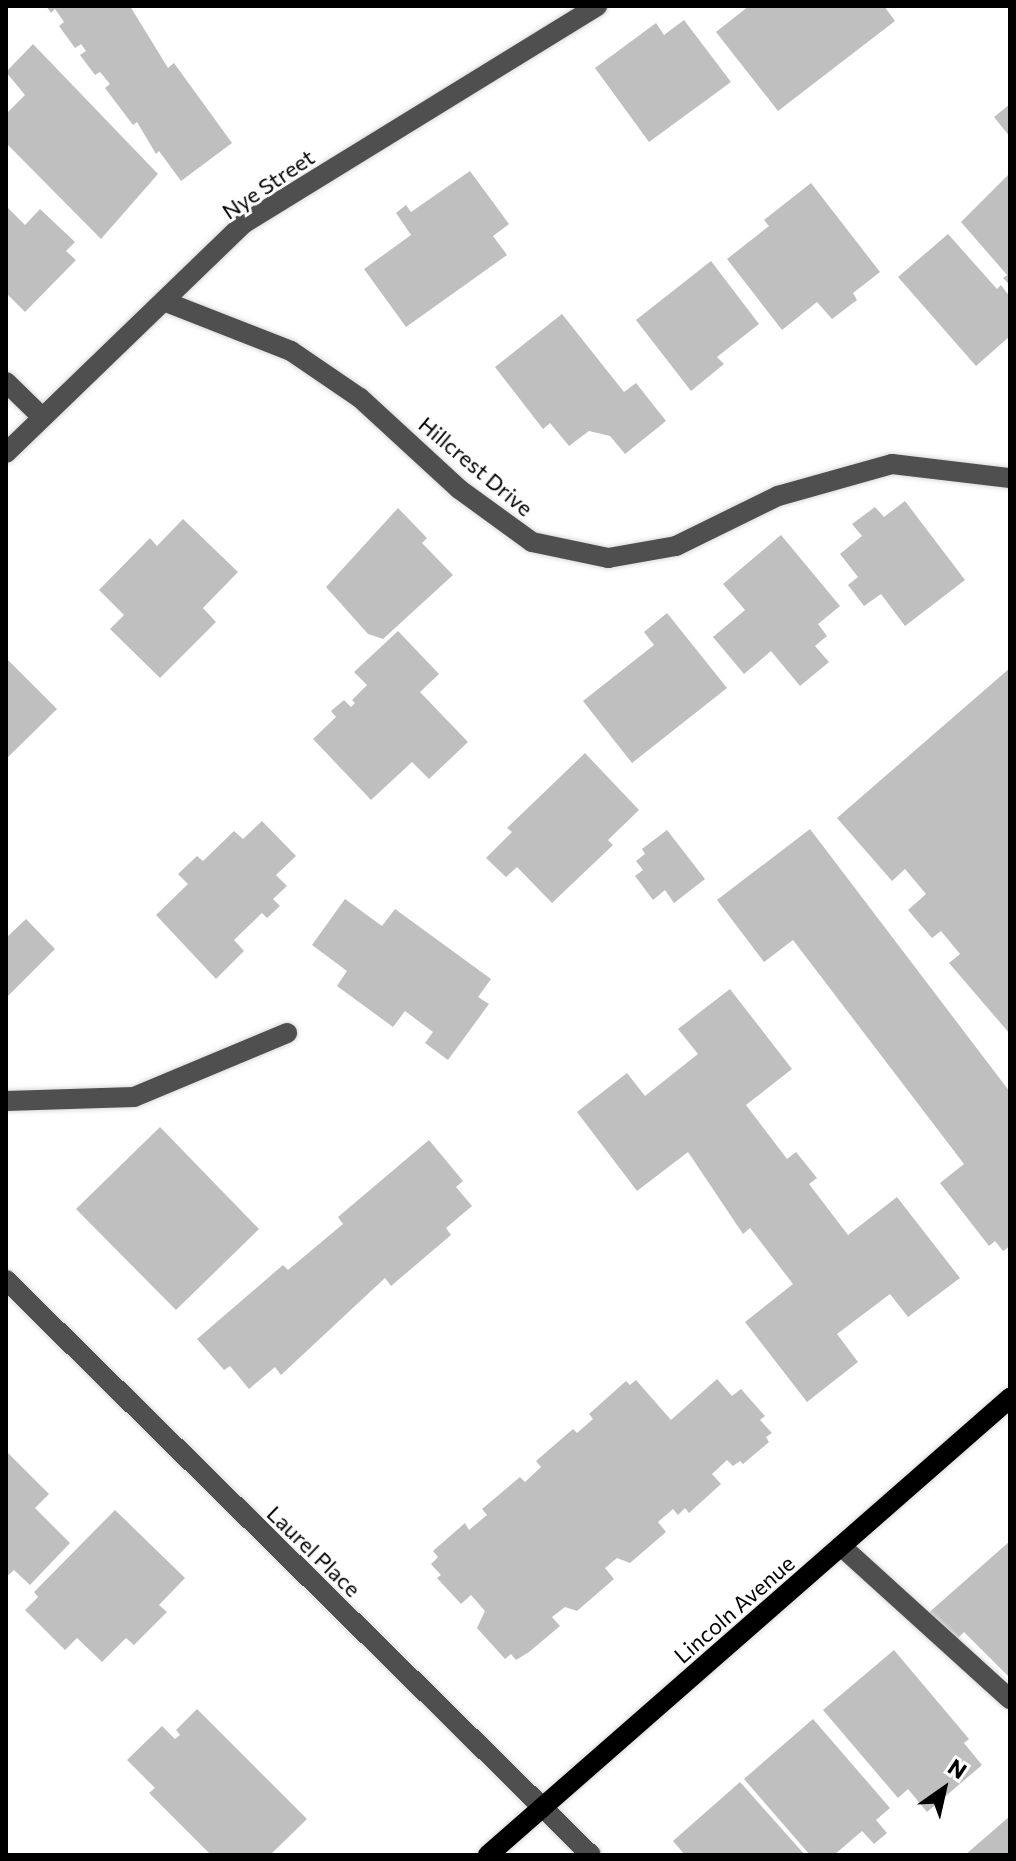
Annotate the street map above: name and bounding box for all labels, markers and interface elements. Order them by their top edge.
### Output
street label: Nye Street [217,144,319,224]
street label: Hillcrest Drive [414,411,538,521]
street label: Laurel Place [262,1500,366,1602]
street label: Lincoln Avenue [669,1550,799,1668]
north arrow [904,1749,984,1829]
text: N [943,1753,972,1784]

